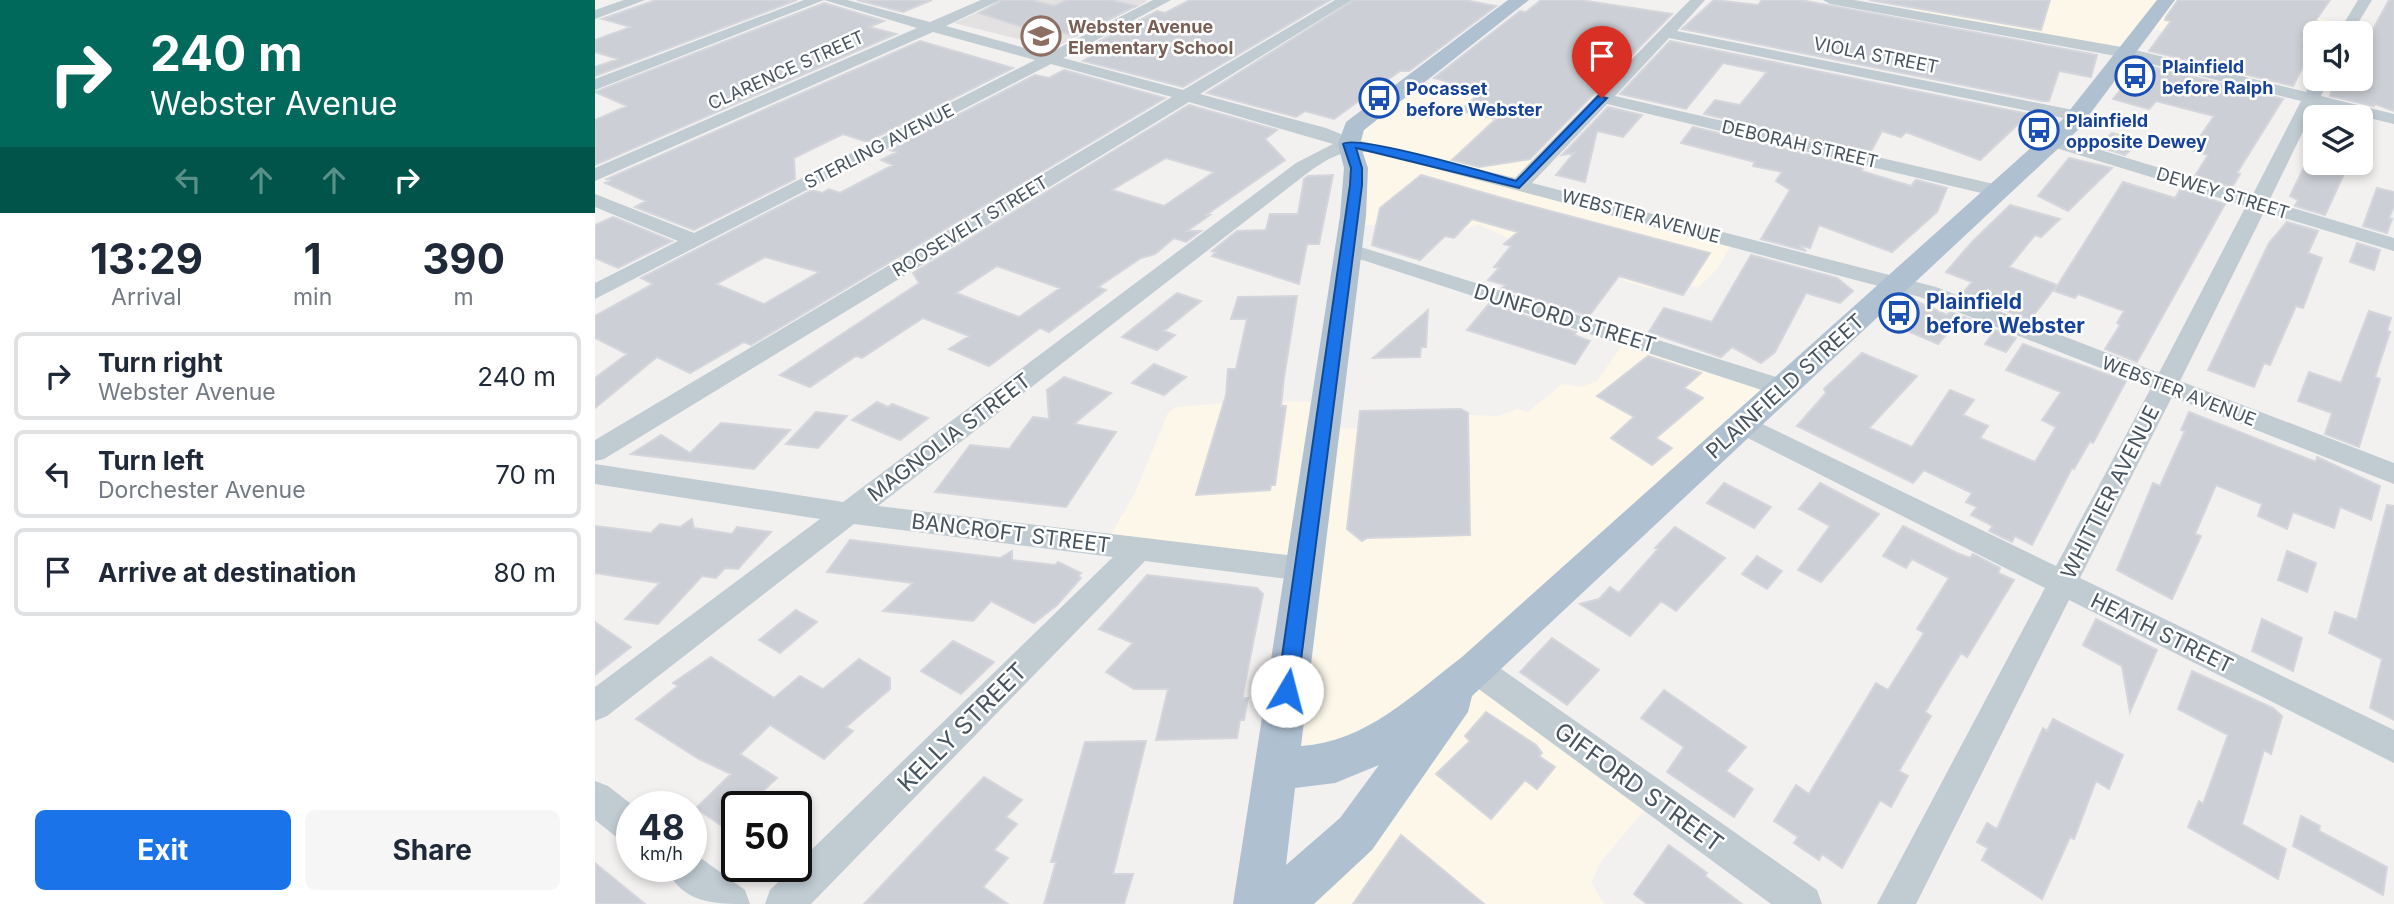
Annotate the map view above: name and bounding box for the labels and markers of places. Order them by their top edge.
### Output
school or university icon: Webster Avenue Elementary School [1020,15,1062,57]
place label: Webster Avenue Elementary School [1068,16,1233,58]
pin [1572,26,1632,98]
bus stop icon: Plainfield before Ralph [2114,55,2156,97]
place label: Plainfield before Ralph [2162,56,2273,98]
bus stop icon: Pocasset before Webster [1358,77,1400,119]
place label: Pocasset before Webster [1406,78,1542,120]
bus stop icon: Plainfield opposite Dewey [2018,109,2060,151]
place label: Plainfield opposite Dewey [2066,110,2207,152]
place label: Plainfield before Webster [1926,289,2085,338]
bus stop icon: Plainfield before Webster [1878,292,1920,334]

